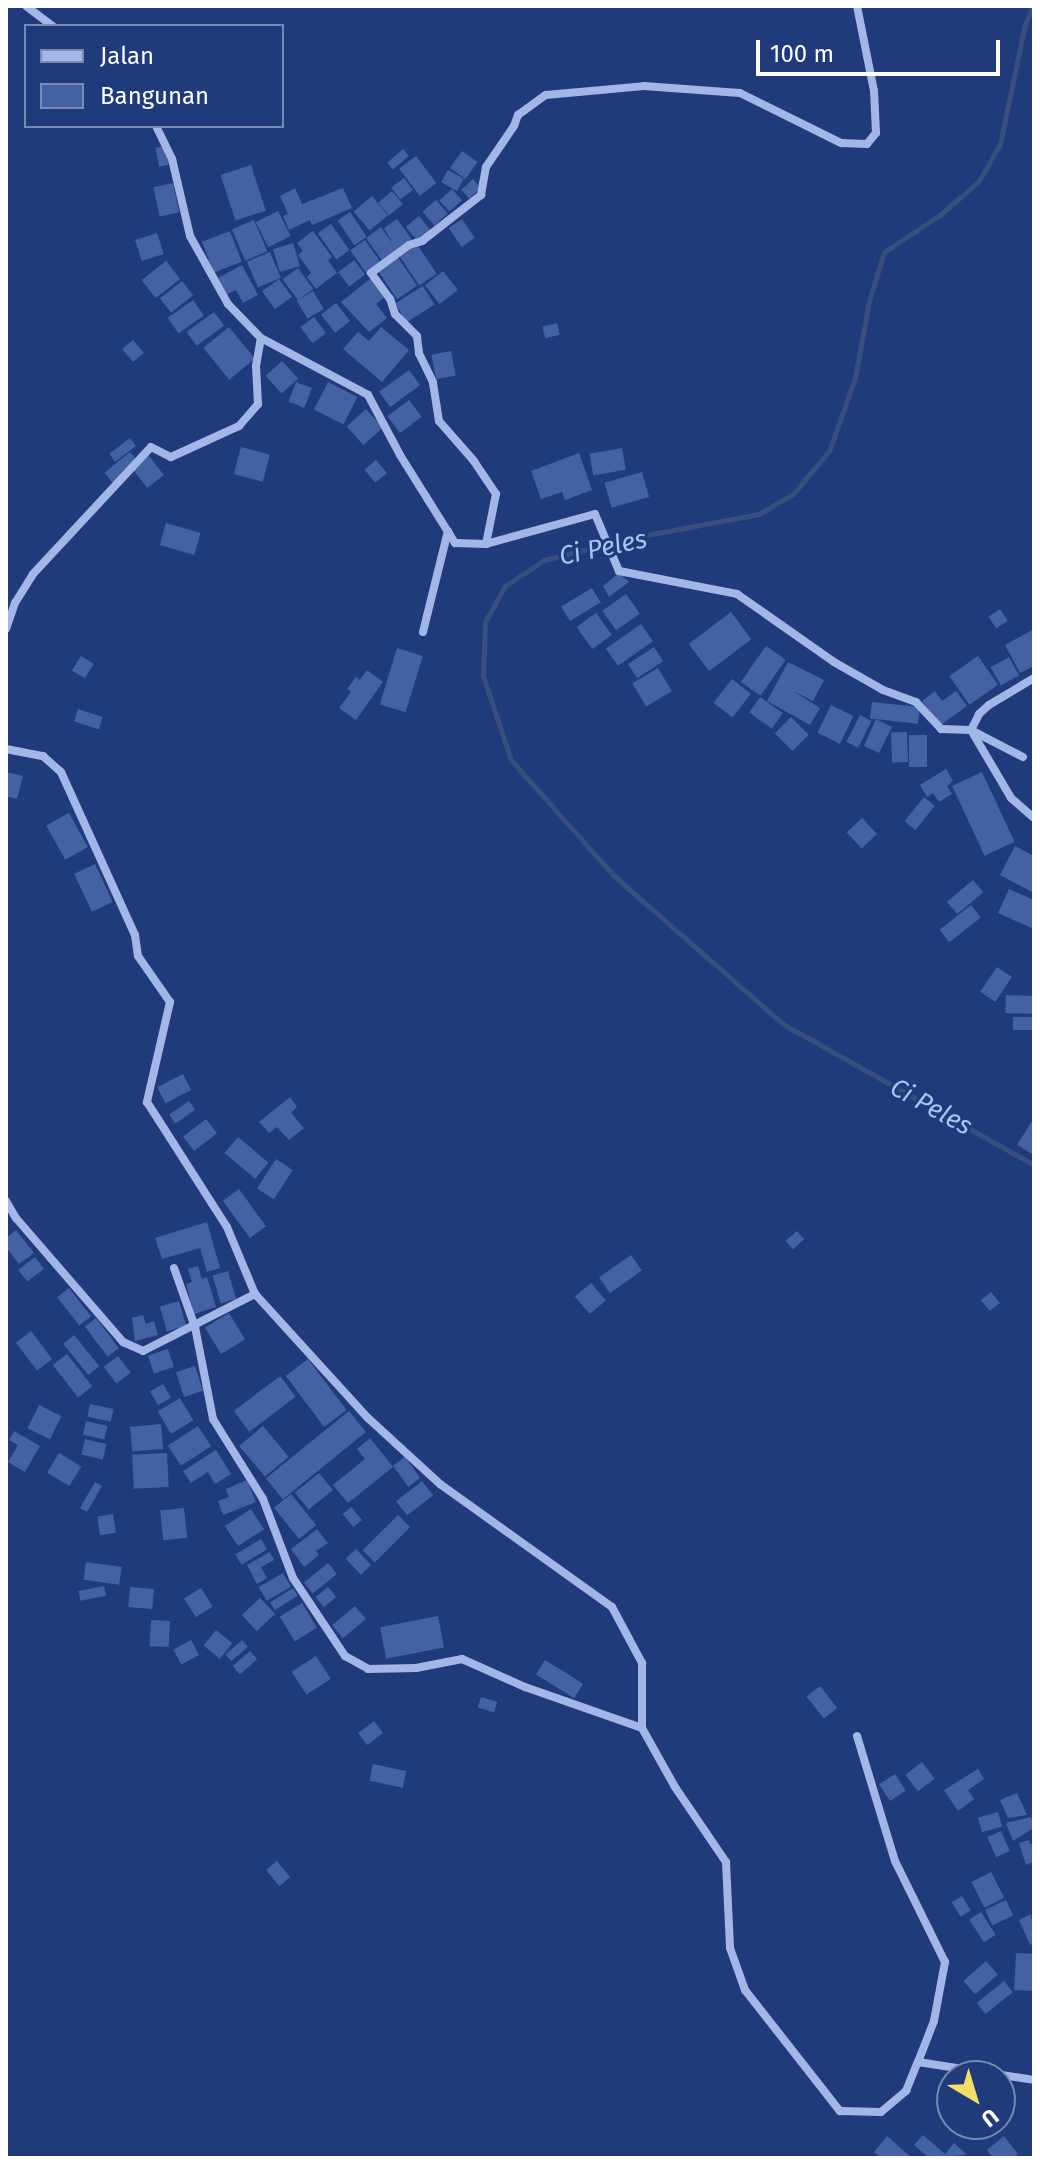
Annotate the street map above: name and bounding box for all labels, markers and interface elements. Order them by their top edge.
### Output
legend [24,24,284,128]
scale bar [760,24,1004,74]
text: 100 m [770,40,834,68]
text: Jalan [100,42,154,70]
text: Bangunan [100,82,209,110]
water label: Ci Peles [556,524,650,572]
water label: Ci Peles [885,1072,977,1142]
north arrow [936,2060,1016,2140]
text: U [976,2103,1004,2133]

